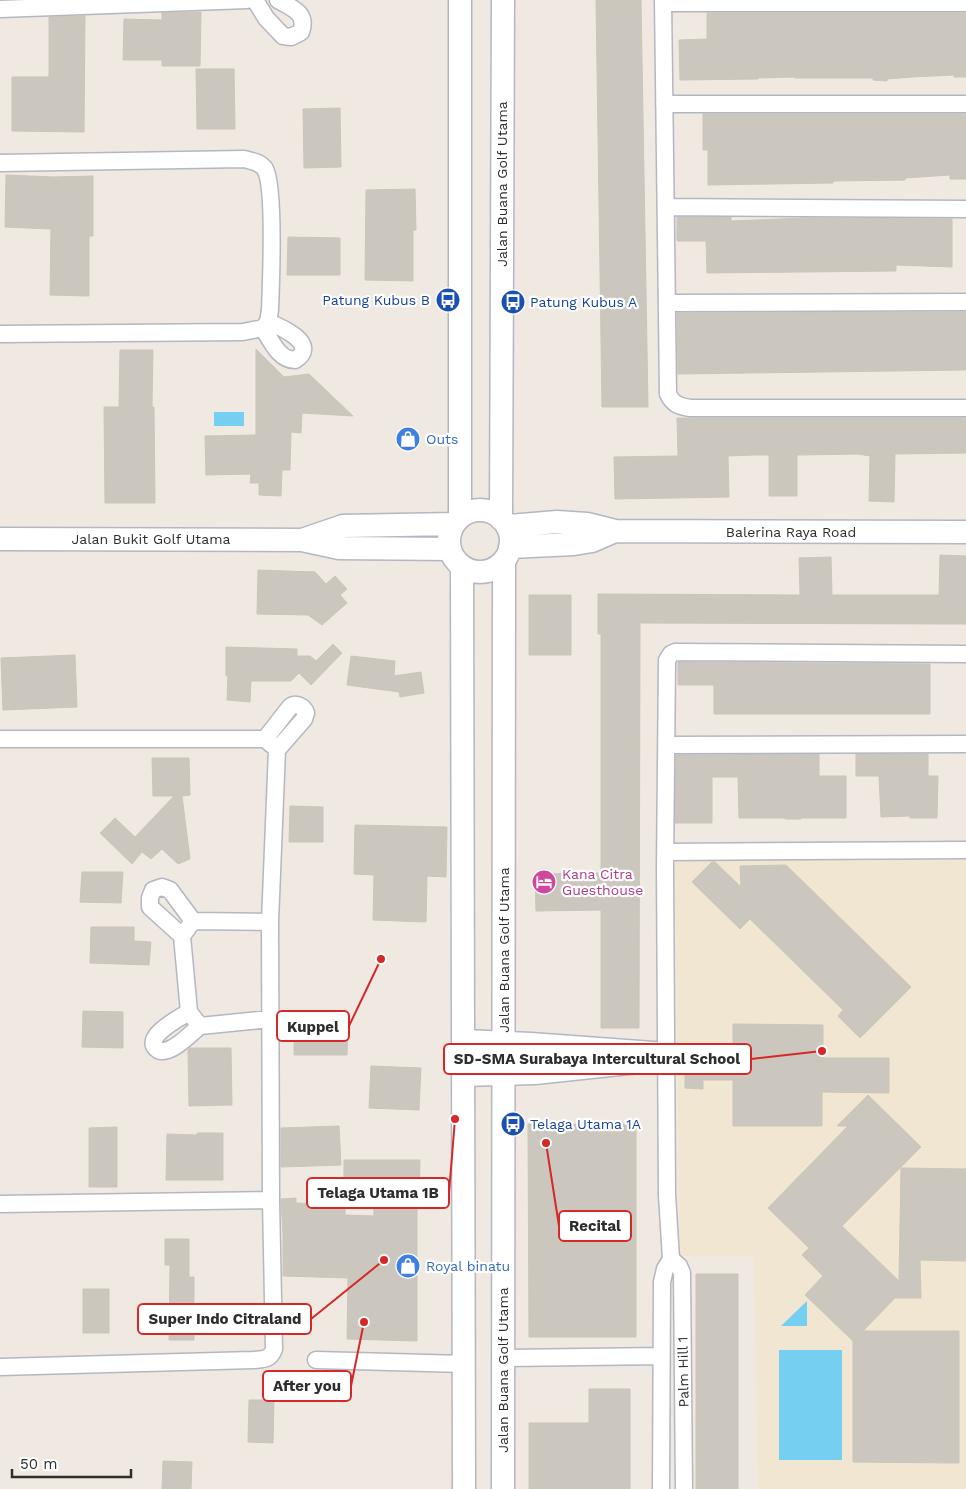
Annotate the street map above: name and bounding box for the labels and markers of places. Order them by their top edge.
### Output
bus stop icon: Patung Kubus B [435,287,461,313]
bus stop icon: Patung Kubus A [500,289,526,315]
place label: Patung Kubus B [322,292,430,308]
place label: Patung Kubus A [530,294,637,310]
shop icon: Outs [395,426,421,452]
place label: Outs [426,431,458,447]
place label: Kana Citra Guesthouse [562,866,643,898]
hotel icon: Kana Citra Guesthouse [531,869,557,895]
callout: Kuppel [277,1011,349,1041]
callout: SD-SMA Surabaya Intercultural School [444,1044,751,1074]
bus stop icon: Telaga Utama 1A [500,1111,526,1137]
place label: Telaga Utama 1A [530,1116,641,1132]
callout: Telaga Utama 1B [307,1178,449,1208]
callout: Recital [559,1211,631,1241]
shop icon: Royal binatu [395,1253,421,1279]
place label: Royal binatu [426,1258,510,1274]
callout: Super Indo Citraland [138,1304,311,1334]
callout: After you [263,1371,351,1401]

